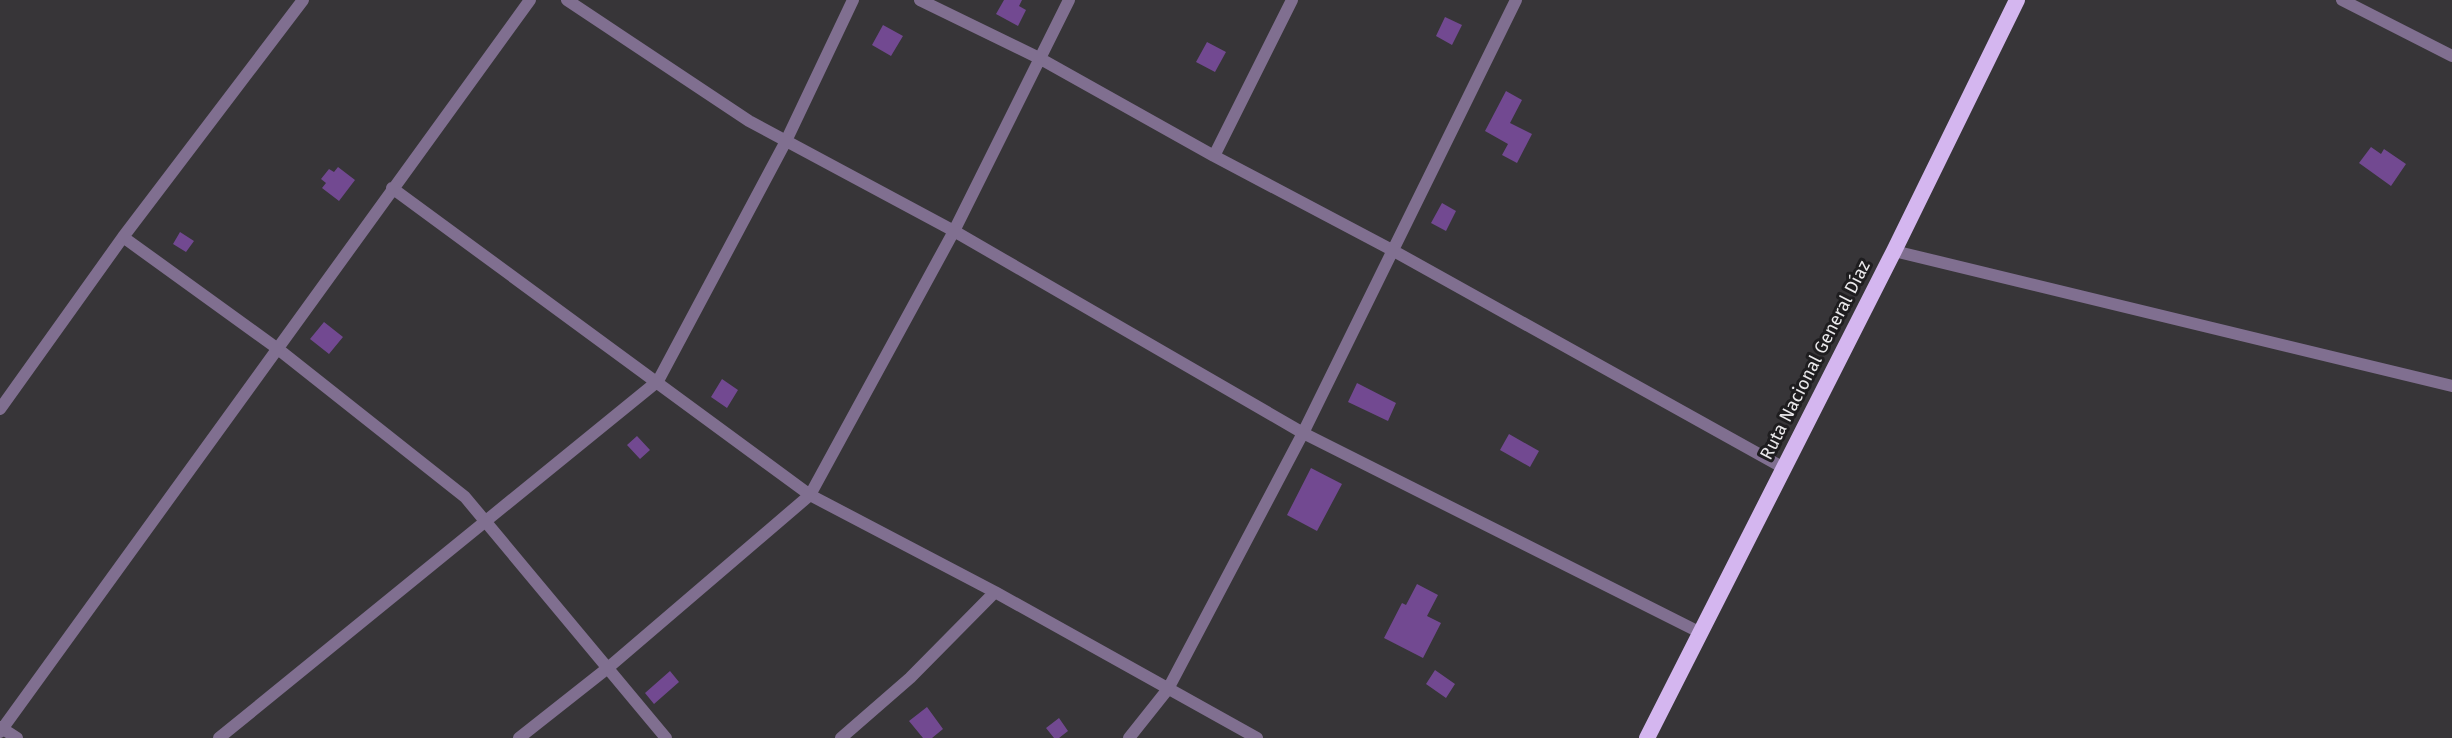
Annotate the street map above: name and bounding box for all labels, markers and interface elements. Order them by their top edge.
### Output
street label: Ruta Nacional General Díaz [1755,257,1875,463]

